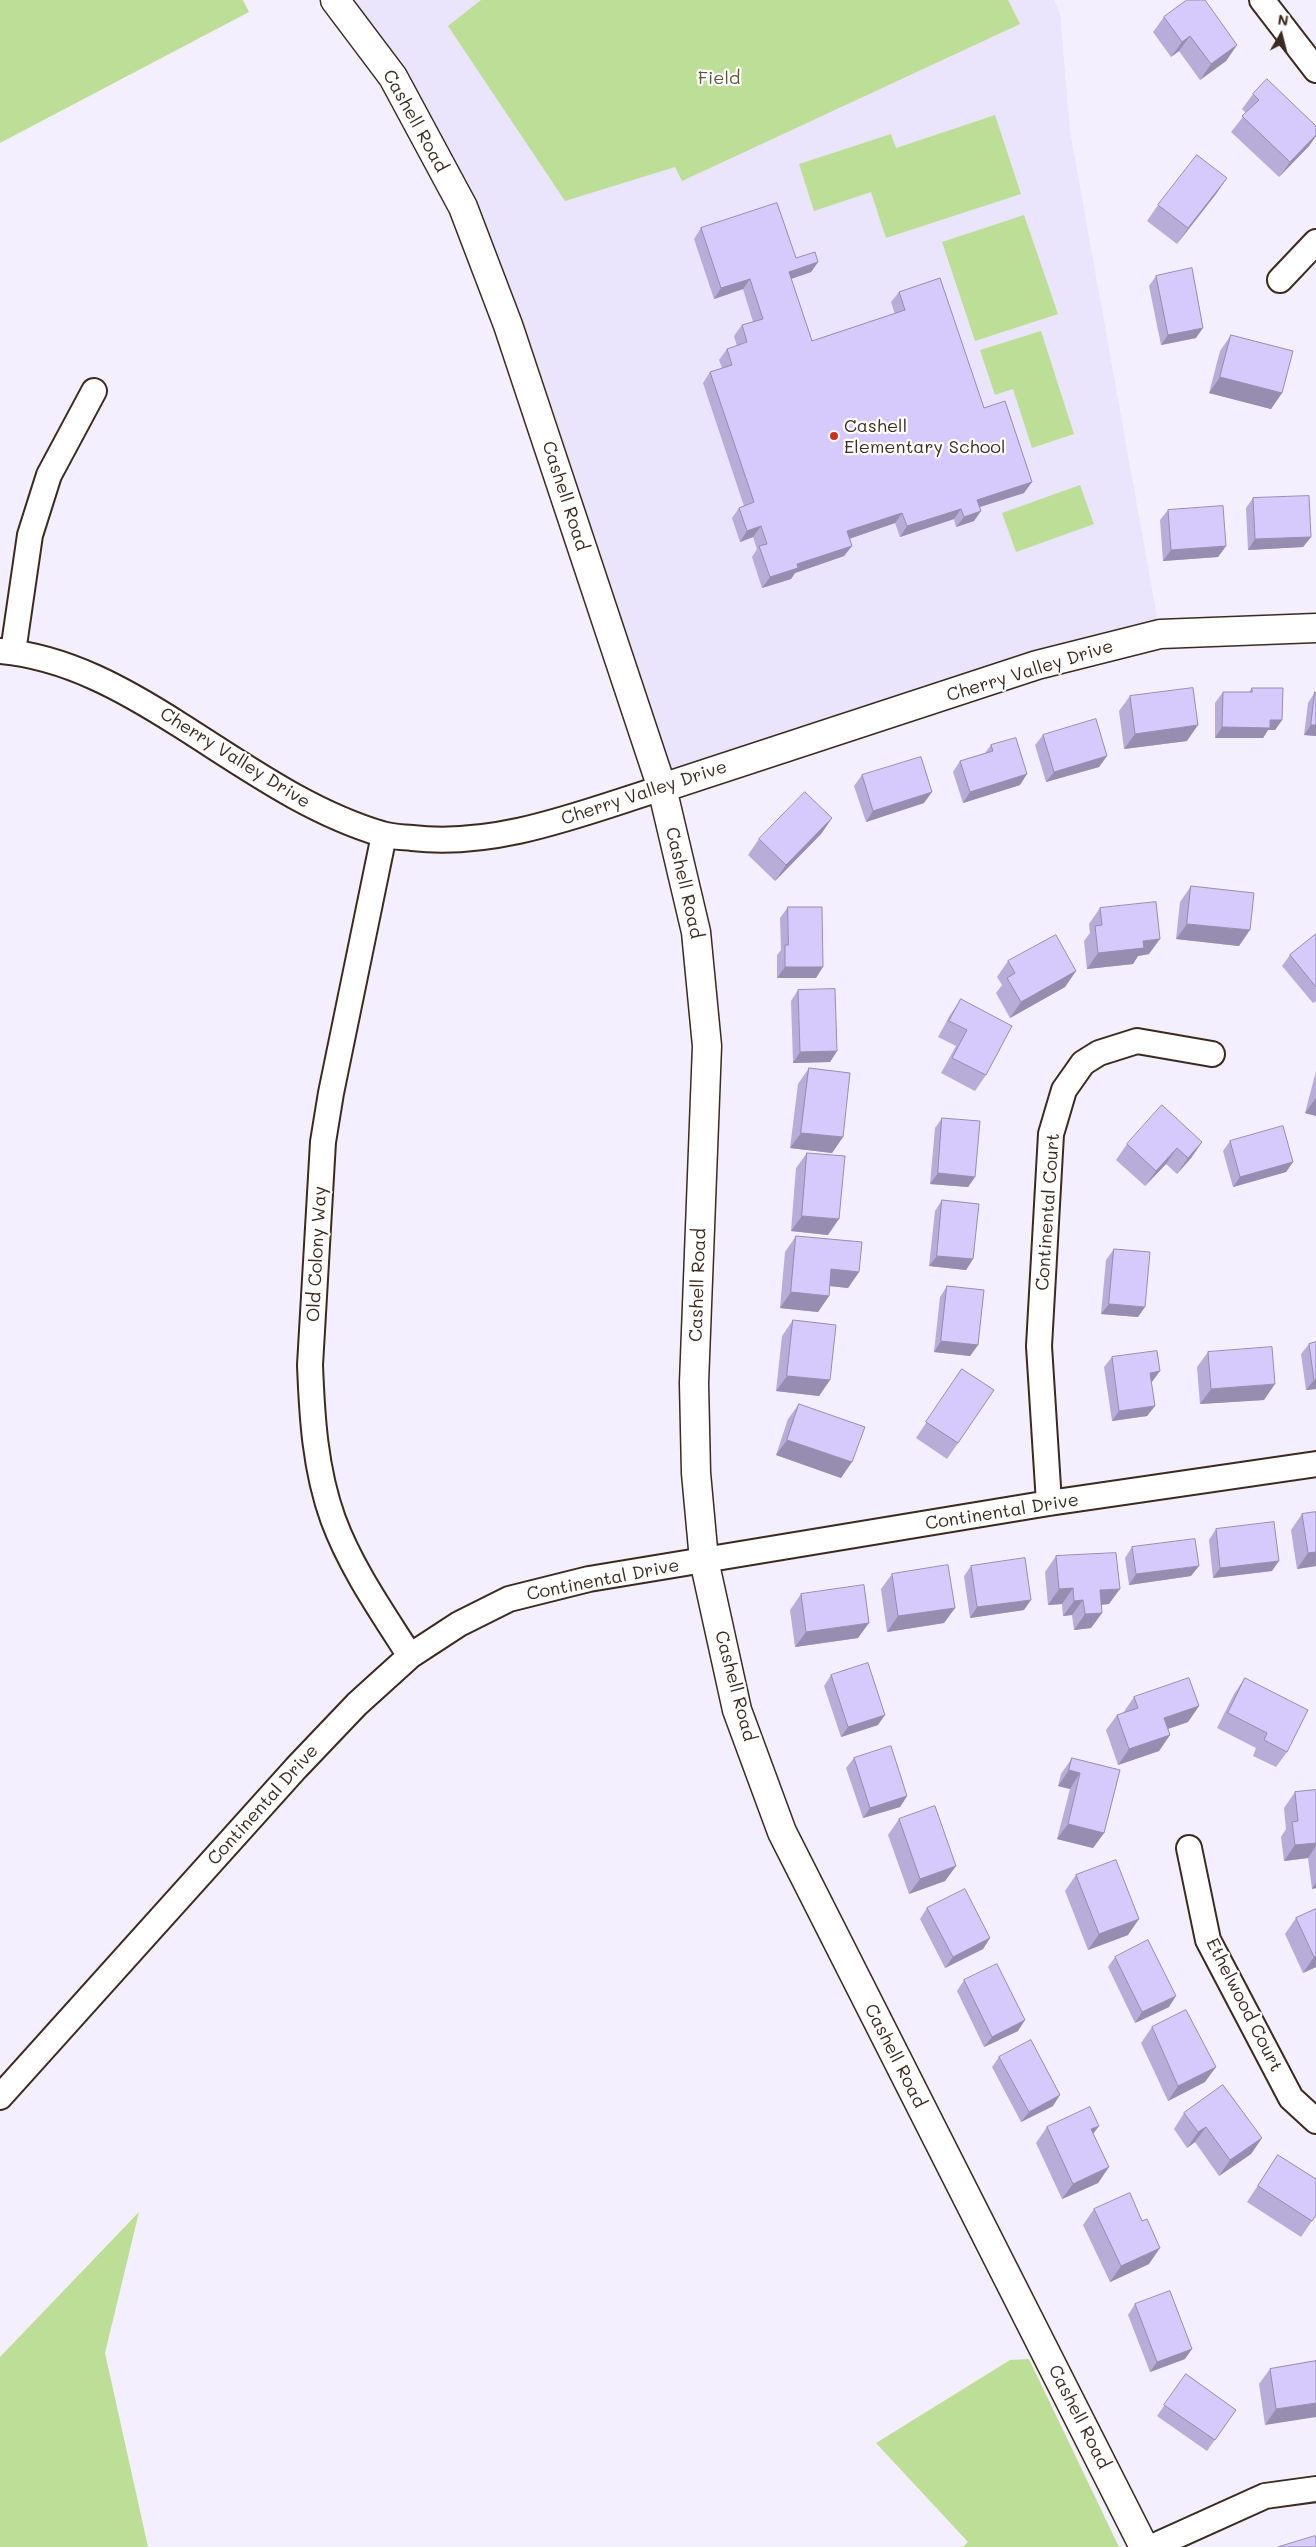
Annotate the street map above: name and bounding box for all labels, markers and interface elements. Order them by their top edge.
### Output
north arrow [1256,10,1306,60]
text: N [1277,10,1290,30]
street label: Cashell Road [378,66,452,176]
park label: Field [698,67,740,89]
place label: Cashell Elementary School [844,415,1005,458]
marker: Cashell Elementary School [828,430,840,442]
street label: Cashell Road [537,439,593,553]
street label: Cherry Valley Drive [944,635,1116,707]
street label: Cherry Valley Drive [156,703,314,813]
street label: Cherry Valley Drive [558,756,730,830]
street label: Cashell Road [661,825,707,941]
street label: Continental Court [1032,1133,1064,1291]
street label: Old Colony Way [303,1185,331,1323]
street label: Cashell Road [685,1228,711,1342]
street label: Continental Drive [924,1489,1080,1535]
street label: Continental Drive [525,1555,681,1605]
street label: Cashell Road [710,1628,760,1744]
street label: Continental Drive [203,1740,323,1870]
street label: Ethelwood Court [1201,1935,1287,2075]
street label: Cashell Road [860,2000,930,2112]
street label: Cashell Road [1044,2361,1114,2473]

